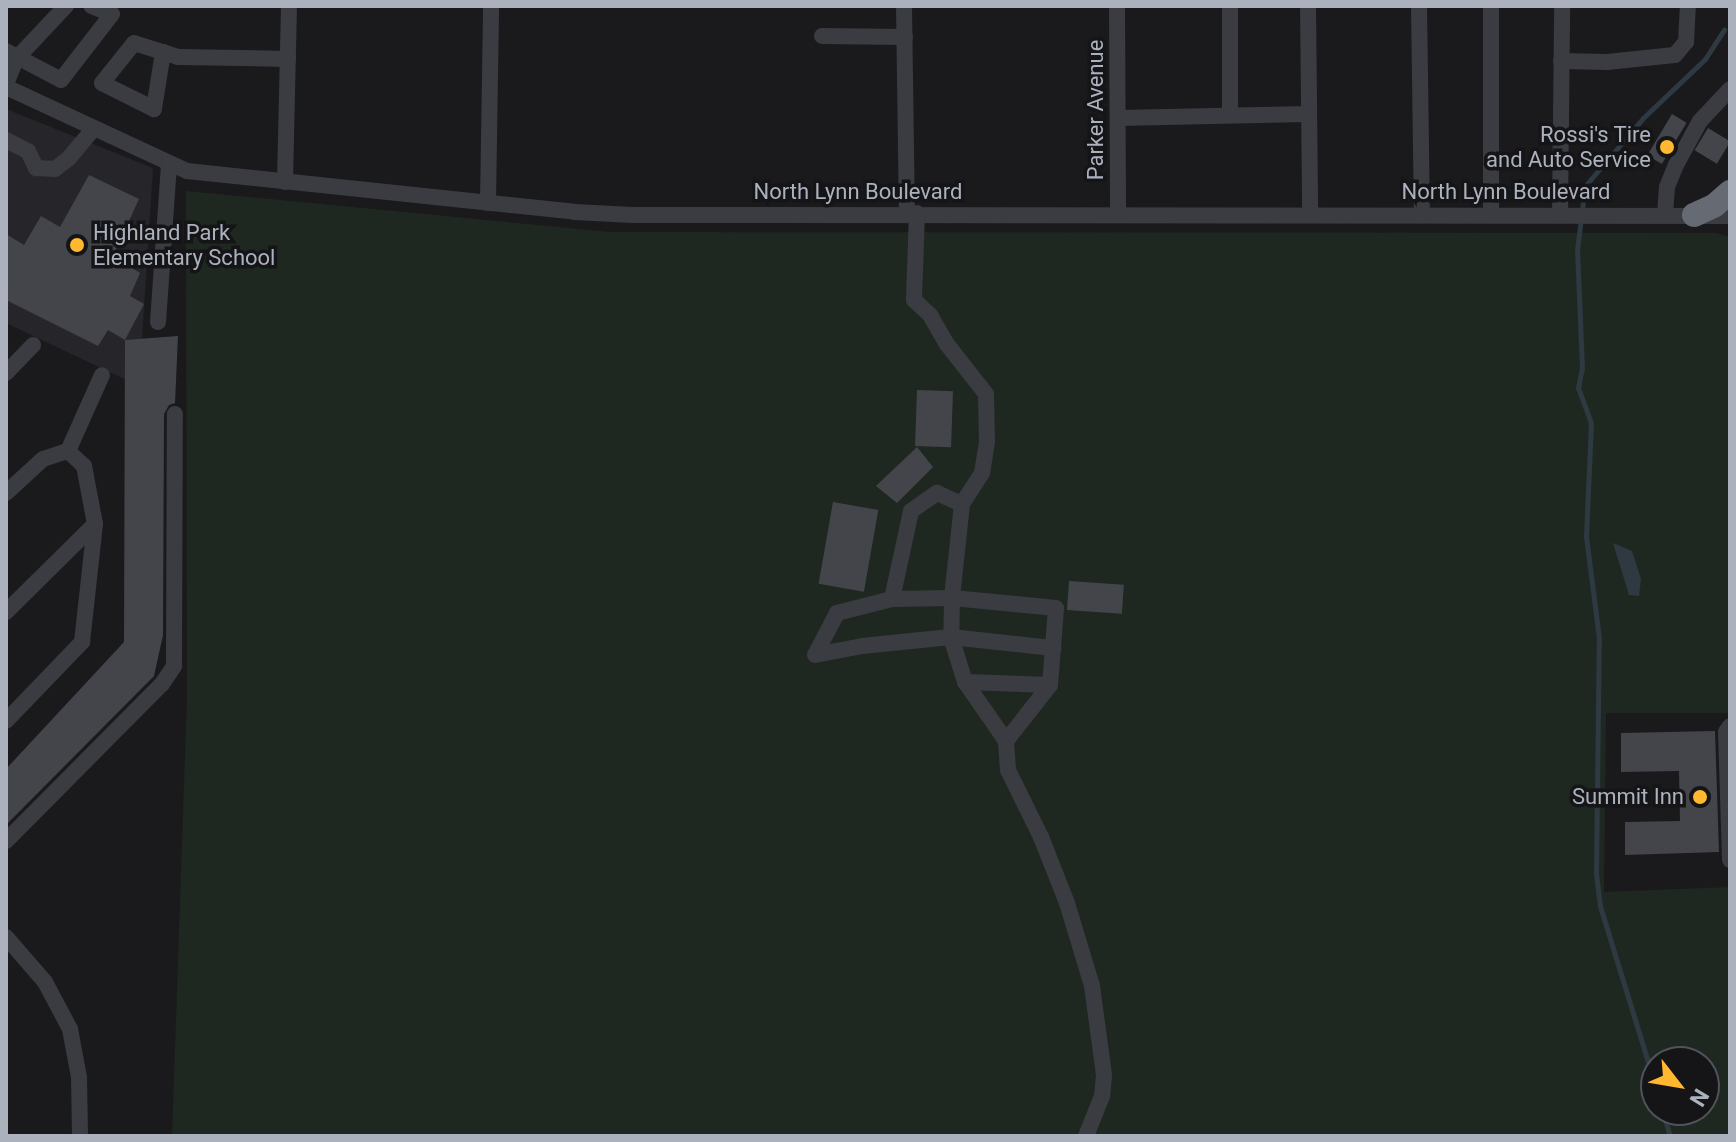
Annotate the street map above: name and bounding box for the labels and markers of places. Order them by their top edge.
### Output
place label: Rossi's Tire and Auto Service [1486,121,1651,172]
marker: Rossi's Tire and Auto Service [1658,138,1676,156]
place label: Highland Park Elementary School [93,219,275,270]
marker: Highland Park Elementary School [68,236,86,254]
place label: Summit Inn [1572,784,1684,810]
marker: Summit Inn [1691,788,1709,806]

